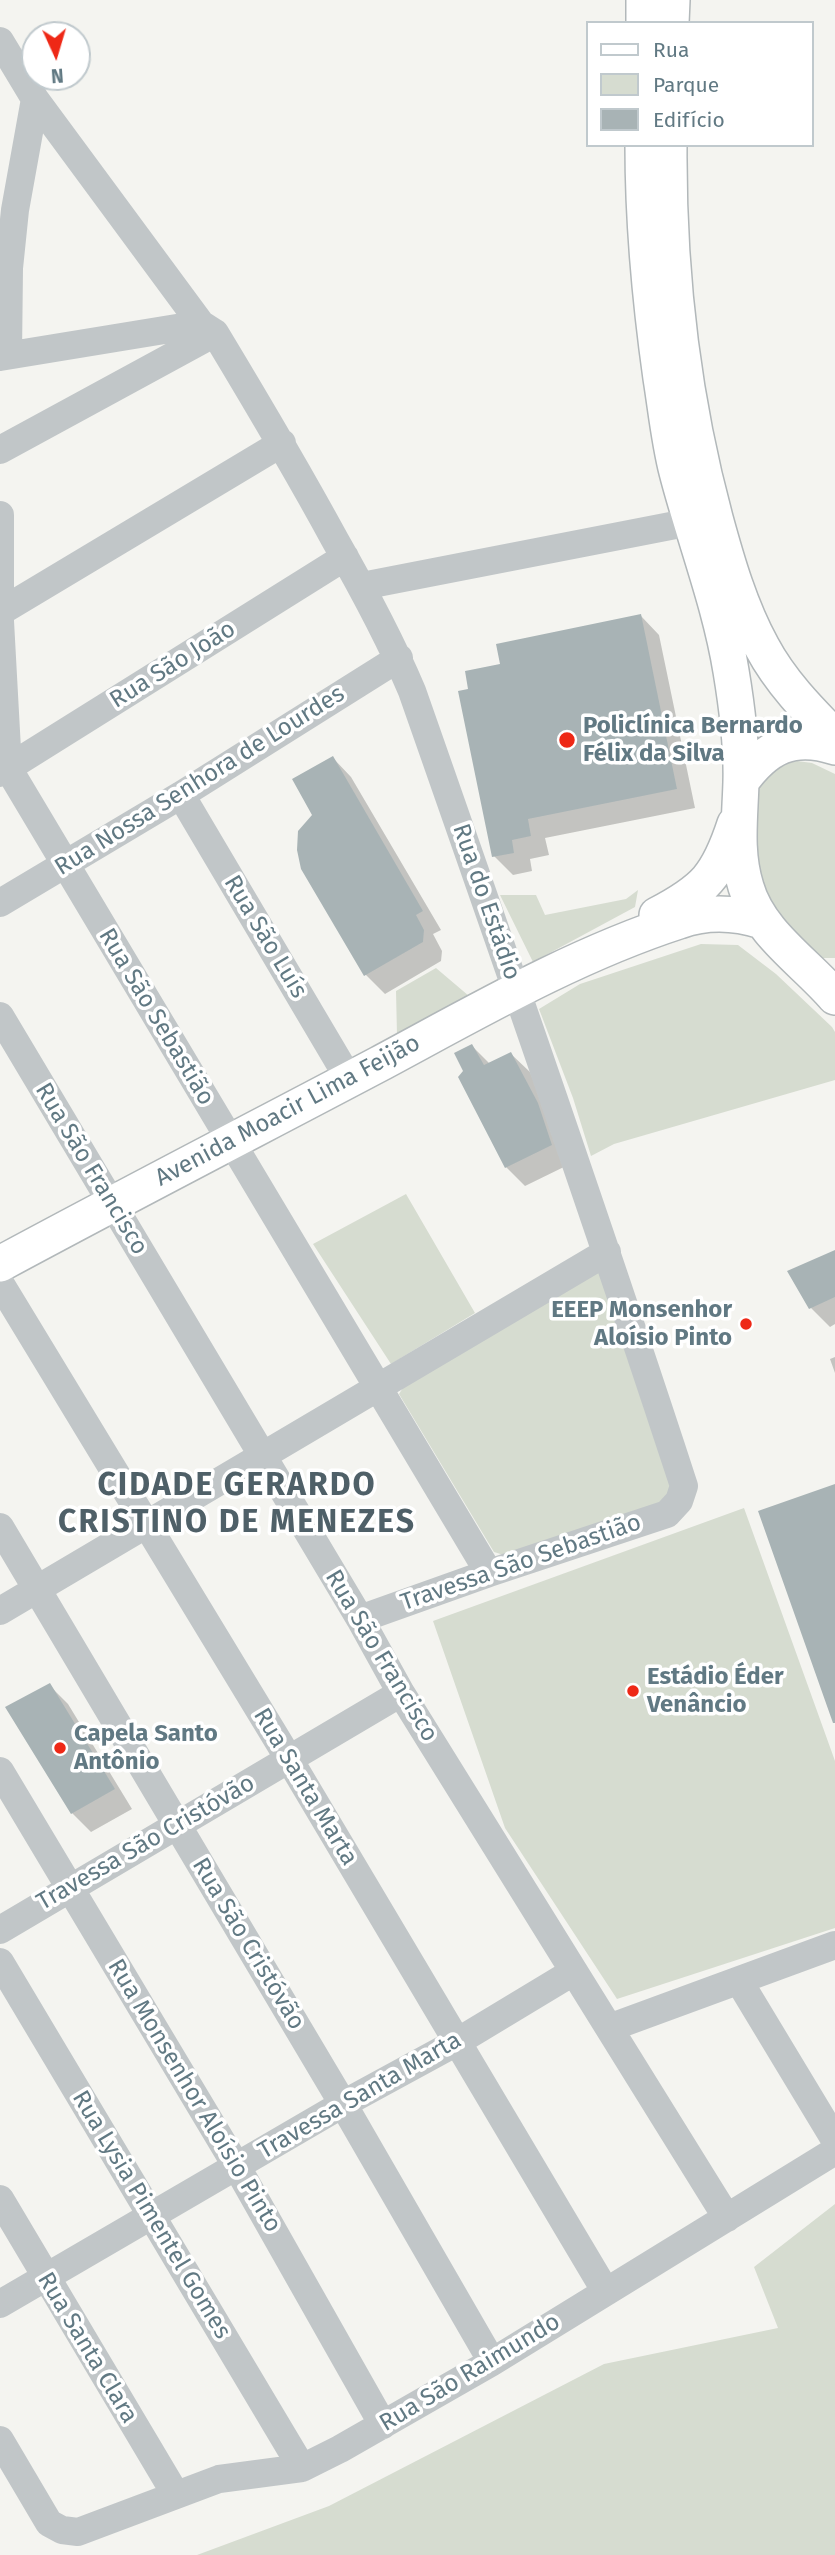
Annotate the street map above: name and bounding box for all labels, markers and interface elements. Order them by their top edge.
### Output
north arrow [21,21,91,91]
legend [586,21,814,147]
text: Rua [653,37,689,63]
text: N [50,64,64,87]
text: Parque [653,72,719,98]
text: Edifício [653,107,725,133]
street label: Rua São João [105,615,241,715]
street label: Rua Nossa Senhora de Lourdes [50,680,350,882]
place label: Policlínica Bernardo Félix da Silva [583,712,803,768]
marker: Policlínica Bernardo Félix da Silva [557,730,577,750]
street label: Rua do Estádio [446,820,526,984]
street label: Rua São Luís [217,870,313,1004]
street label: Rua São Sebastião [92,923,220,1111]
street label: Avenida Moacir Lima Feijão [151,1029,425,1193]
street label: Rua São Francisco [28,1078,154,1260]
place label: EEEP Monsenhor Aloísio Pinto [551,1296,732,1352]
marker: EEEP Monsenhor Aloísio Pinto [738,1316,754,1332]
district label: CIDADE GERARDO CRISTINO DE MENEZES [60,1467,414,1542]
street label: Travessa São Sebastião [397,1508,645,1618]
street label: Rua São Francisco [318,1565,444,1747]
place label: Estádio Éder Venâncio [647,1663,784,1719]
marker: Estádio Éder Venâncio [625,1683,641,1699]
street label: Rua Santa Marta [247,1703,363,1871]
place label: Capela Santo Antônio [74,1720,218,1776]
marker: Capela Santo Antônio [52,1740,68,1756]
street label: Travessa São Cristóvão [32,1769,260,1917]
street label: Rua São Cristóvão [185,1853,311,2035]
street label: Rua Monsenhor Aloísio Pinto [101,1954,287,2238]
street label: Travessa Santa Marta [253,2026,467,2166]
street label: Rua Lysia Pimentel Gomes [65,2086,237,2344]
street label: Rua Santa Clara [31,2267,143,2429]
street label: Rua São Raimundo [375,2308,565,2438]

